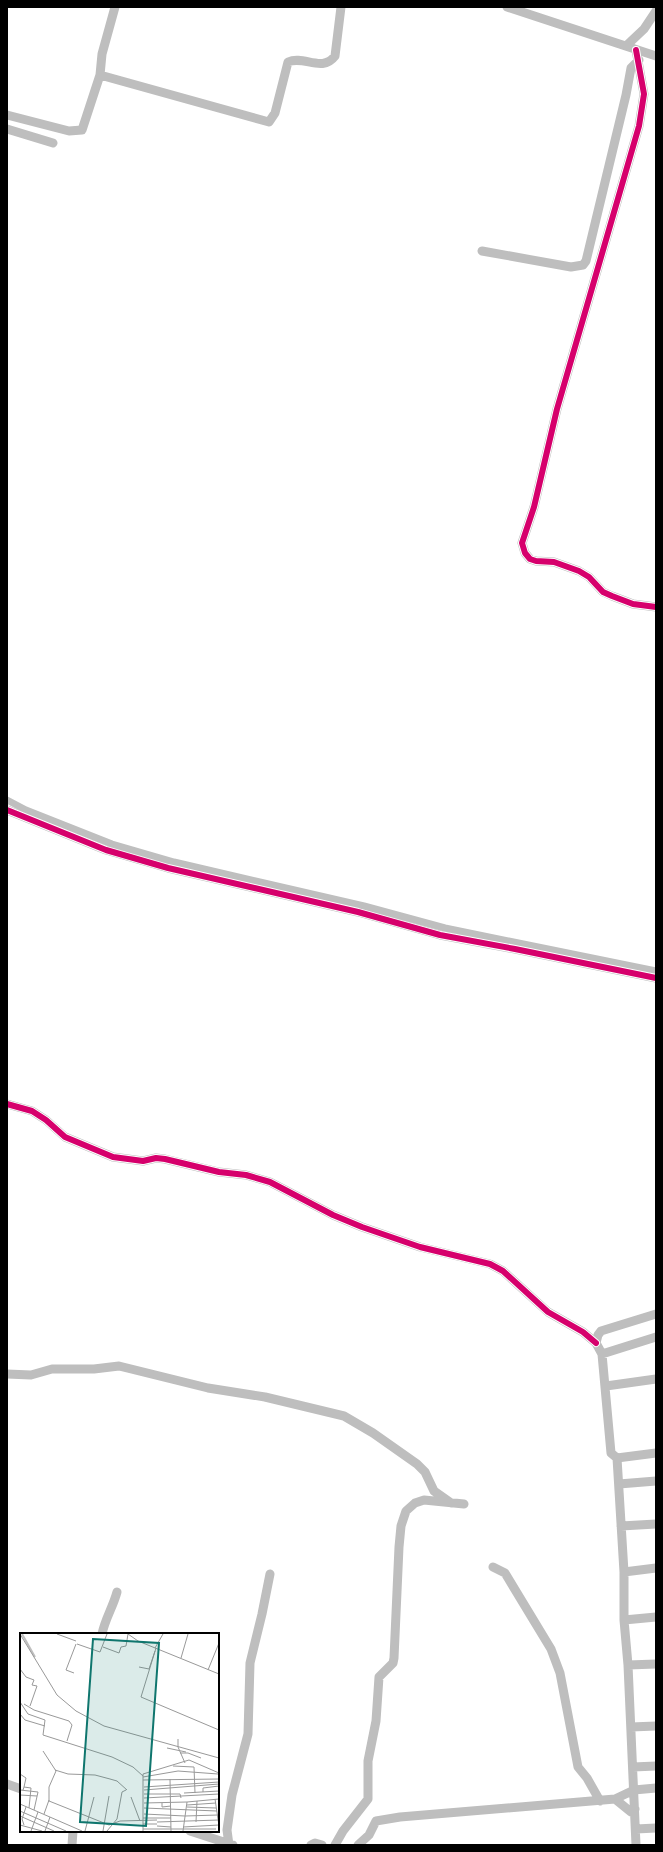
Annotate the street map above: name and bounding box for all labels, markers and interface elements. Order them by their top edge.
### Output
inset map [20,1633,219,1832]

